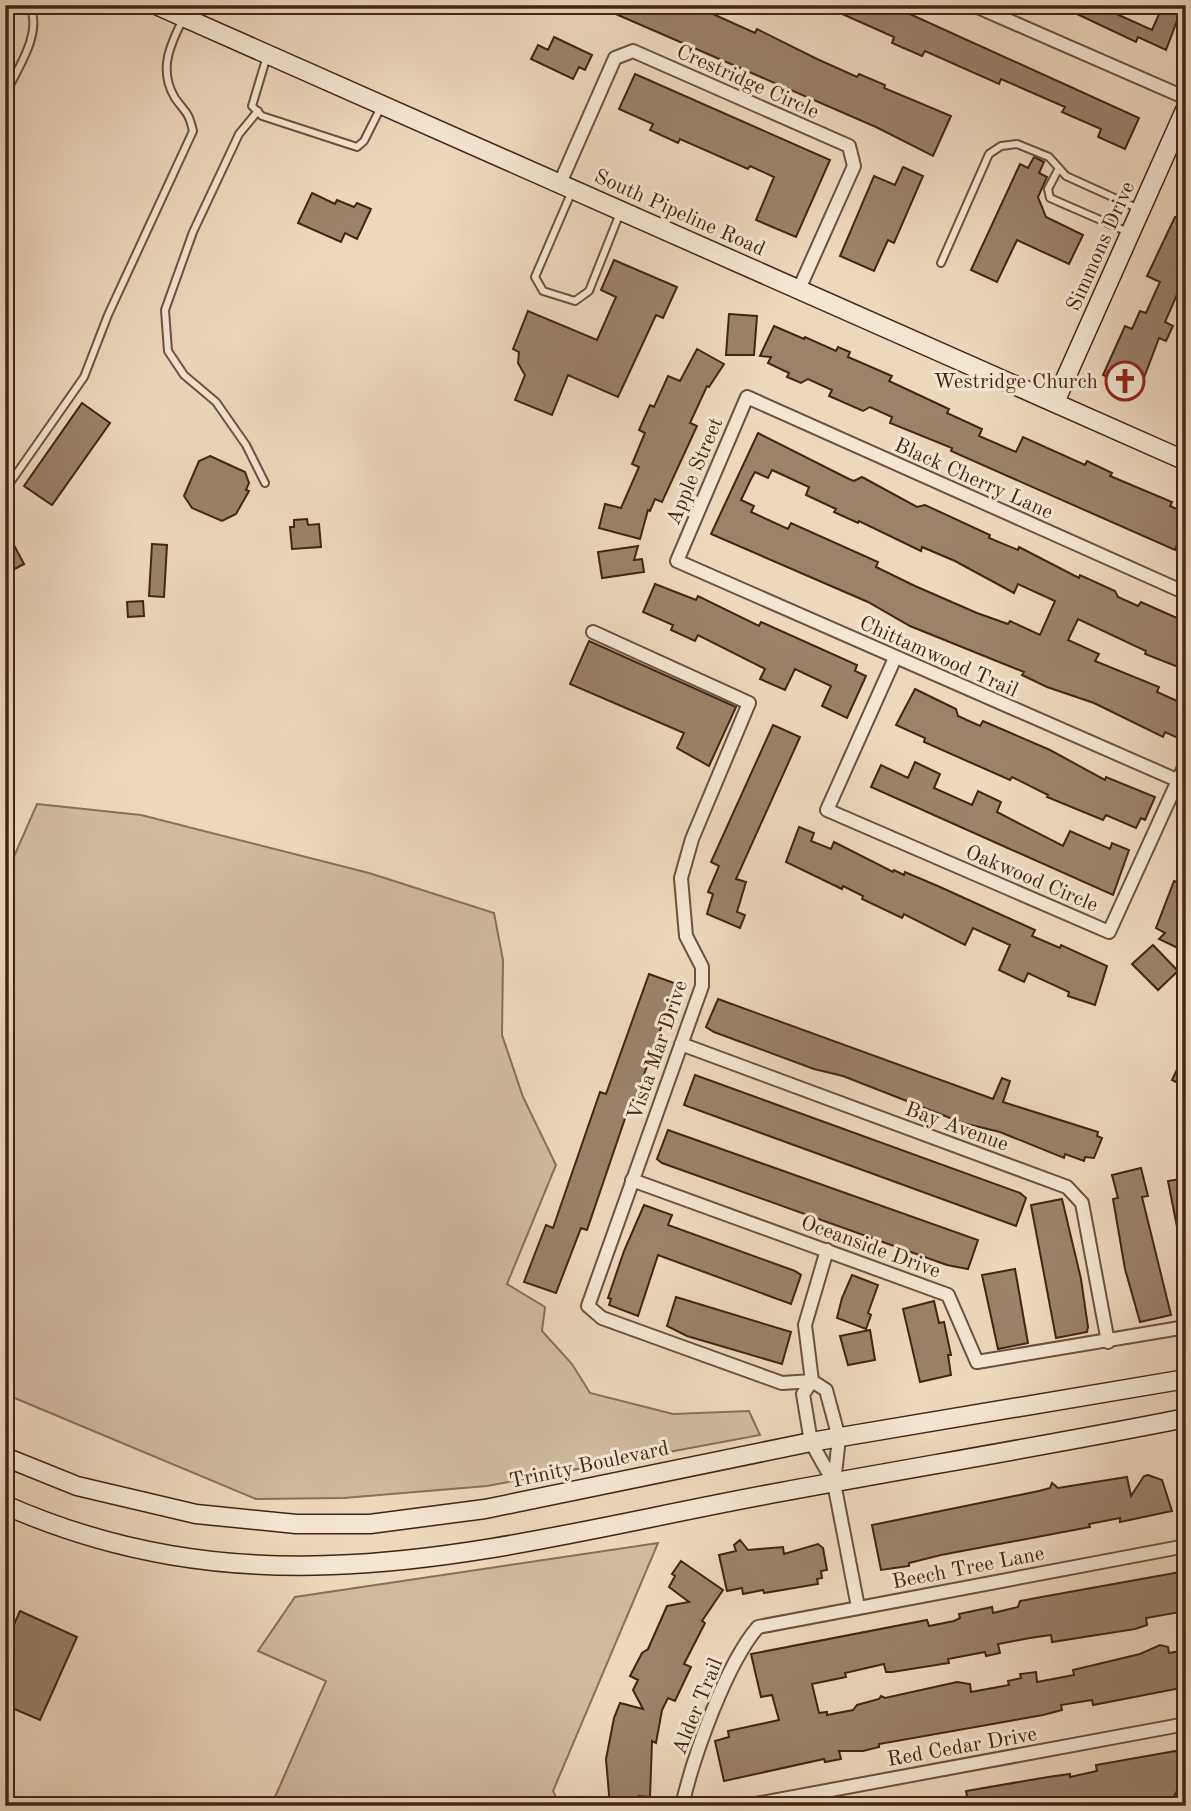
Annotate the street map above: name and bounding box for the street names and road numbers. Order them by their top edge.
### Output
street label: Crestridge Circle [673,42,822,123]
street label: South Pipeline Road [591,166,768,261]
street label: Simmons Drive [1063,179,1139,314]
street label: Apple Street [663,415,727,528]
street label: Black Cherry Lane [891,435,1056,524]
street label: Chittamwood Trail [856,613,1021,702]
street label: Oakwood Circle [962,842,1101,917]
street label: Vista Mar Drive [625,978,692,1123]
street label: Bay Avenue [902,1099,1011,1156]
street label: Oceanside Drive [798,1212,943,1282]
street label: Trinity Boulevard [508,1438,671,1493]
street label: Beech Tree Lane [890,1543,1046,1594]
street label: Alder Trail [670,1655,727,1758]
street label: Red Cedar Drive [886,1724,1039,1771]

